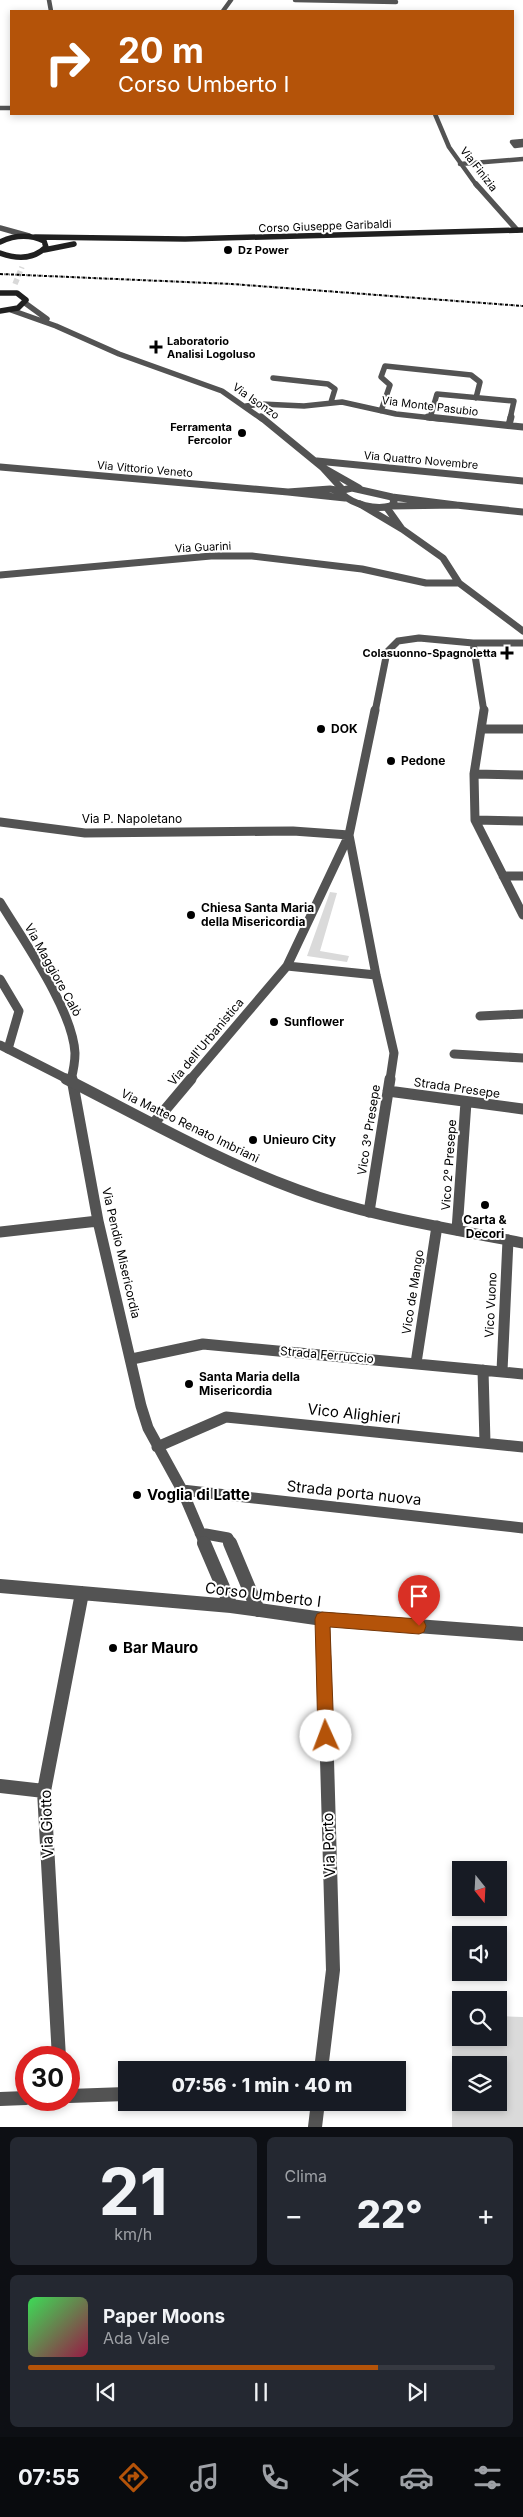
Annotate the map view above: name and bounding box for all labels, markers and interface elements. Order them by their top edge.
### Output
text: 20 m [118,29,204,71]
icon: right [35,30,100,95]
text: Corso Umberto I [118,71,289,97]
street label: Via Finizia [457,144,501,194]
street label: Corso Giuseppe Garibaldi [258,217,392,235]
place label: Dz Power [238,243,289,257]
marker: Dz Power [222,244,234,256]
place label: Laboratorio Analisi Logoluso [167,334,256,361]
marker: Laboratorio Analisi Logoluso [149,340,163,354]
street label: Via Isonzo [230,380,282,422]
street label: Via Monte Pasubio [381,393,479,419]
place label: Ferramenta Fercolor [170,420,233,447]
marker: Ferramenta Fercolor [236,427,248,439]
street label: Via Quattro Novembre [363,448,479,472]
street label: Via Vittorio Veneto [96,458,194,480]
street label: Via Guarini [174,539,232,555]
place label: Colasuonno-Spagnoletta [363,646,497,660]
marker: Colasuonno-Spagnoletta [501,647,513,659]
place label: DOK [331,721,358,736]
marker: DOK [315,723,327,735]
place label: Pedone [401,753,445,768]
marker: Pedone [385,755,397,767]
street label: Via P. Napoletano [82,811,182,826]
place label: Chiesa Santa Maria della Misericordia [201,900,314,929]
marker: Chiesa Santa Maria della Misericordia [185,909,197,921]
street label: Via Maggiore Calò [22,921,85,1019]
street label: Via dell'Urbanistica [165,995,247,1089]
place label: Sunflower [284,1014,344,1029]
marker: Sunflower [268,1016,280,1028]
street label: Strada Presepe [413,1074,501,1101]
street label: Vico 3º Presepe [354,1084,383,1176]
street label: Via Matteo Renato Imbriani [119,1085,262,1166]
street label: Vico 2º Presepe [438,1119,459,1211]
place label: Unieuro City [263,1132,337,1147]
marker: Unieuro City [247,1134,259,1146]
street label: Via Pendio Misericordia [99,1186,144,1320]
marker: Carta & Decori [479,1199,491,1211]
place label: Carta & Decori [463,1212,507,1241]
street label: Vico de Mango [398,1248,427,1335]
street label: Vico Vuono [481,1272,500,1338]
street label: Strada Ferruccio [280,1343,375,1366]
place label: Santa Maria della Misericordia [199,1369,300,1398]
marker: Santa Maria della Misericordia [183,1378,195,1390]
street label: Vico Alighieri [307,1399,401,1428]
street label: Strada porta nuova [286,1476,422,1509]
place label: Voglia di Latte [147,1485,250,1504]
marker: Voglia di Latte [131,1489,143,1501]
pin [398,1575,440,1626]
street label: Corso Umberto I [204,1578,322,1611]
icon: arrive [405,1582,433,1610]
place label: Bar Mauro [123,1638,198,1657]
marker: Bar Mauro [107,1642,119,1654]
position arrow [299,1709,351,1761]
street label: Via Giotto [36,1789,57,1859]
street label: Via Porto [318,1812,339,1878]
north arrow [452,1861,508,1916]
map controls [452,1861,507,2111]
button: sound [452,1926,507,1981]
button: search [452,1991,507,2046]
speed limit sign: 30 [15,2046,80,2111]
button: layers [452,2056,507,2111]
text: 07:56 · 1 min · 40 m [172,2074,352,2097]
text: 21 [99,2152,168,2231]
text: Clima [285,2166,327,2186]
text: 22° [357,2191,423,2237]
text: − [285,2198,303,2232]
text: + [476,2198,495,2232]
text: km/h [114,2224,152,2244]
text: Paper Moons [103,2305,225,2328]
text: Ada Vale [103,2328,170,2348]
icon: previous [92,2378,120,2406]
icon: pause [247,2378,275,2406]
icon: next [403,2378,431,2406]
icon: directions [116,2460,151,2495]
icon: music [187,2460,222,2495]
icon: phone [257,2460,292,2495]
icon: climate [328,2460,363,2495]
icon: car [399,2460,434,2495]
icon: filters [470,2460,505,2495]
text: 07:55 [18,2464,80,2490]

